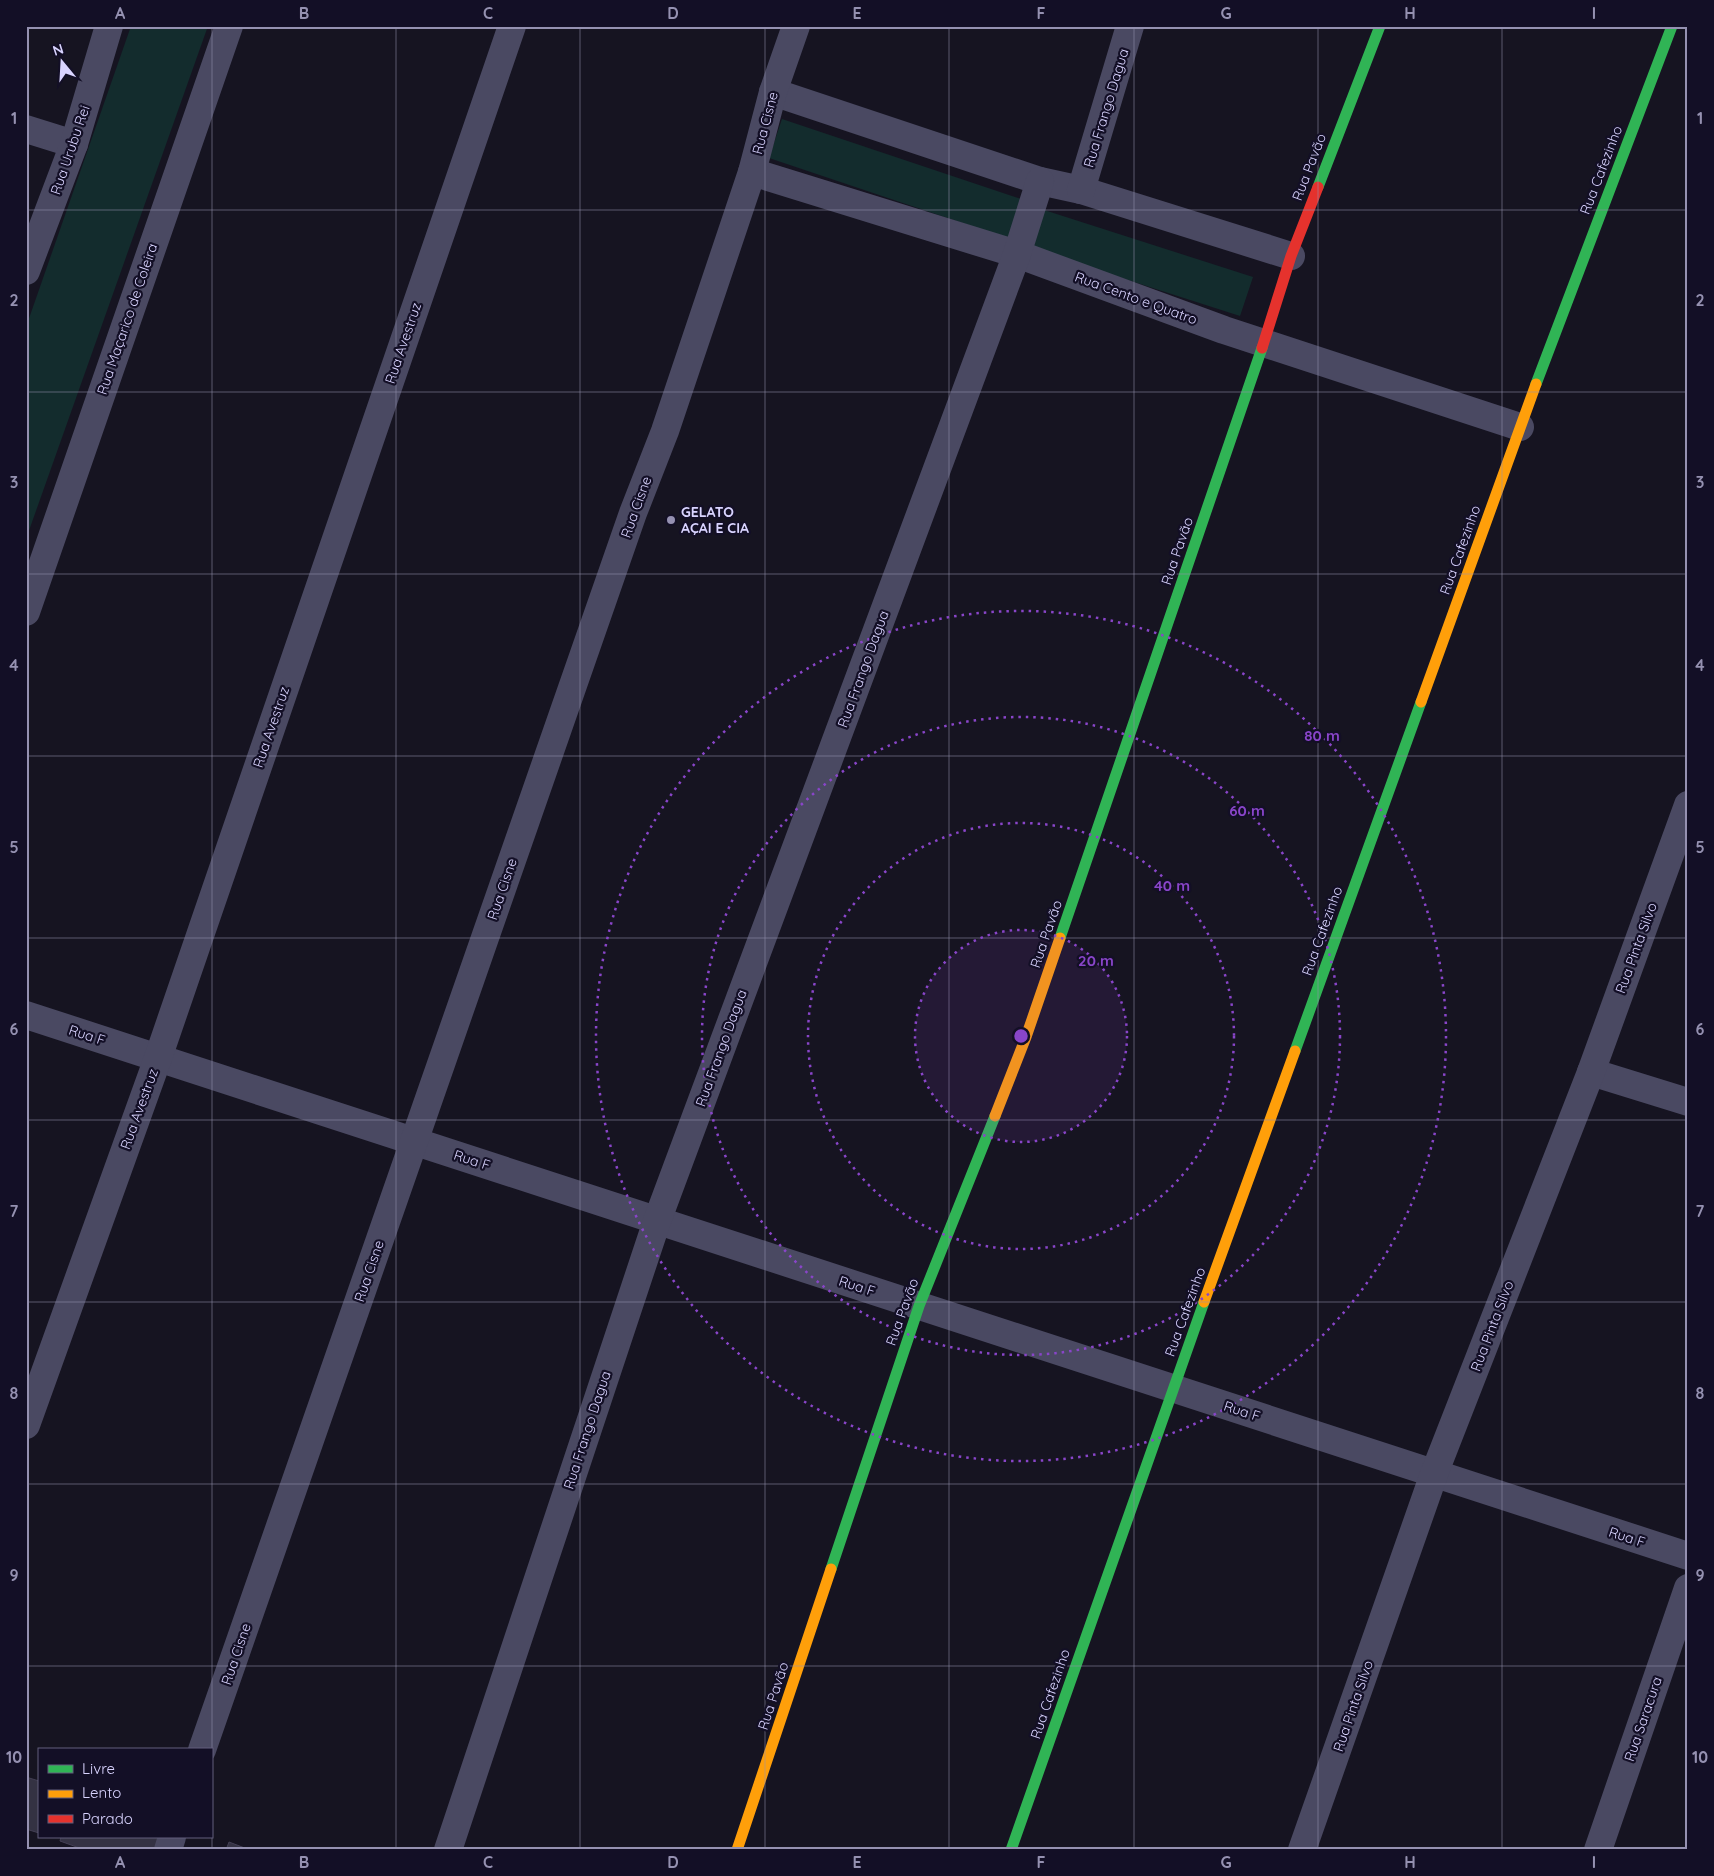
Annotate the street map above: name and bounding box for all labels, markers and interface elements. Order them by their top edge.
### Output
text: A [115,3,126,23]
text: B [299,3,309,23]
text: C [483,3,493,23]
text: D [667,3,679,23]
text: E [852,3,862,23]
text: F [1037,3,1046,23]
text: G [1220,3,1232,23]
text: H [1404,3,1416,23]
text: I [1592,3,1596,23]
north arrow [38,38,88,88]
text: N [50,39,66,60]
street label: Rua Frango Dagua [1079,46,1133,170]
street label: Rua Cisne [748,90,782,156]
street label: Rua Urubu Rei [46,103,94,197]
text: 1 [11,108,17,128]
text: 1 [1697,108,1703,128]
street label: Rua Cafezinho [1576,123,1626,217]
street label: Rua Pavão [1288,131,1330,203]
street label: Rua Maçarico de Coleira [93,241,161,397]
street label: Rua Cento e Quatro [1072,267,1200,329]
text: 2 [9,290,19,310]
text: 2 [1695,290,1705,310]
street label: Rua Avestruz [381,300,425,386]
text: 3 [10,472,18,492]
text: 3 [1696,472,1704,492]
street label: Rua Cisne [617,474,655,540]
place label: GELATO AÇAI E CIA [681,503,749,537]
street label: Rua Cafezinho [1436,503,1484,597]
marker: GELATO AÇAI E CIA [665,514,677,526]
street label: Rua Pavão [1157,515,1197,587]
street label: Rua Frango Dagua [833,608,893,730]
text: 4 [9,655,19,675]
text: 4 [1695,655,1705,675]
street label: Rua Avestruz [249,684,293,770]
text: 80 m [1304,726,1340,745]
text: 60 m [1229,801,1265,820]
text: 5 [9,837,19,857]
text: 5 [1695,837,1705,857]
street label: Rua Cisne [483,856,521,922]
text: 40 m [1154,876,1190,895]
street label: Rua Cafezinho [1298,884,1346,978]
street label: Rua Pavão [1026,898,1066,970]
street label: Rua Pinta Silvo [1611,900,1661,996]
text: 20 m [1078,951,1114,970]
street label: Rua Frango Dagua [691,987,751,1109]
text: 6 [10,1019,19,1039]
text: 6 [1696,1019,1705,1039]
street label: Rua F [66,1021,108,1049]
centre of rings [1012,1027,1030,1045]
street label: Rua Avestruz [116,1066,162,1152]
street label: Rua F [451,1146,493,1174]
text: 7 [10,1201,19,1221]
text: 7 [1696,1201,1705,1221]
street label: Rua Cisne [350,1238,388,1304]
street label: Rua Cafezinho [1161,1265,1209,1359]
street label: Rua F [836,1272,878,1300]
street label: Rua Pavão [881,1276,923,1348]
street label: Rua Pinta Silvo [1466,1278,1518,1374]
street label: Rua Frango Dagua [559,1369,615,1491]
text: 8 [10,1383,19,1403]
text: 8 [1696,1383,1705,1403]
street label: Rua F [1221,1397,1263,1425]
street label: Rua F [1606,1523,1648,1551]
text: 9 [9,1565,19,1585]
text: 9 [1695,1565,1705,1585]
street label: Rua Cisne [217,1621,255,1687]
street label: Rua Cafezinho [1026,1647,1074,1741]
street label: Rua Pinta Silvo [1329,1658,1377,1754]
street label: Rua Pavão [754,1660,792,1732]
street label: Rua Saracura [1620,1674,1666,1764]
text: 10 [6,1747,22,1767]
text: 10 [1692,1747,1708,1767]
legend [38,1748,212,1838]
text: Livre [82,1759,115,1778]
text: Lento [82,1783,121,1802]
text: Parado [82,1809,133,1828]
text: A [115,1852,126,1872]
text: B [299,1852,309,1872]
text: C [483,1852,493,1872]
text: D [667,1852,679,1872]
text: E [852,1852,862,1872]
text: F [1037,1852,1046,1872]
text: G [1220,1852,1232,1872]
text: H [1404,1852,1416,1872]
text: I [1592,1852,1596,1872]

